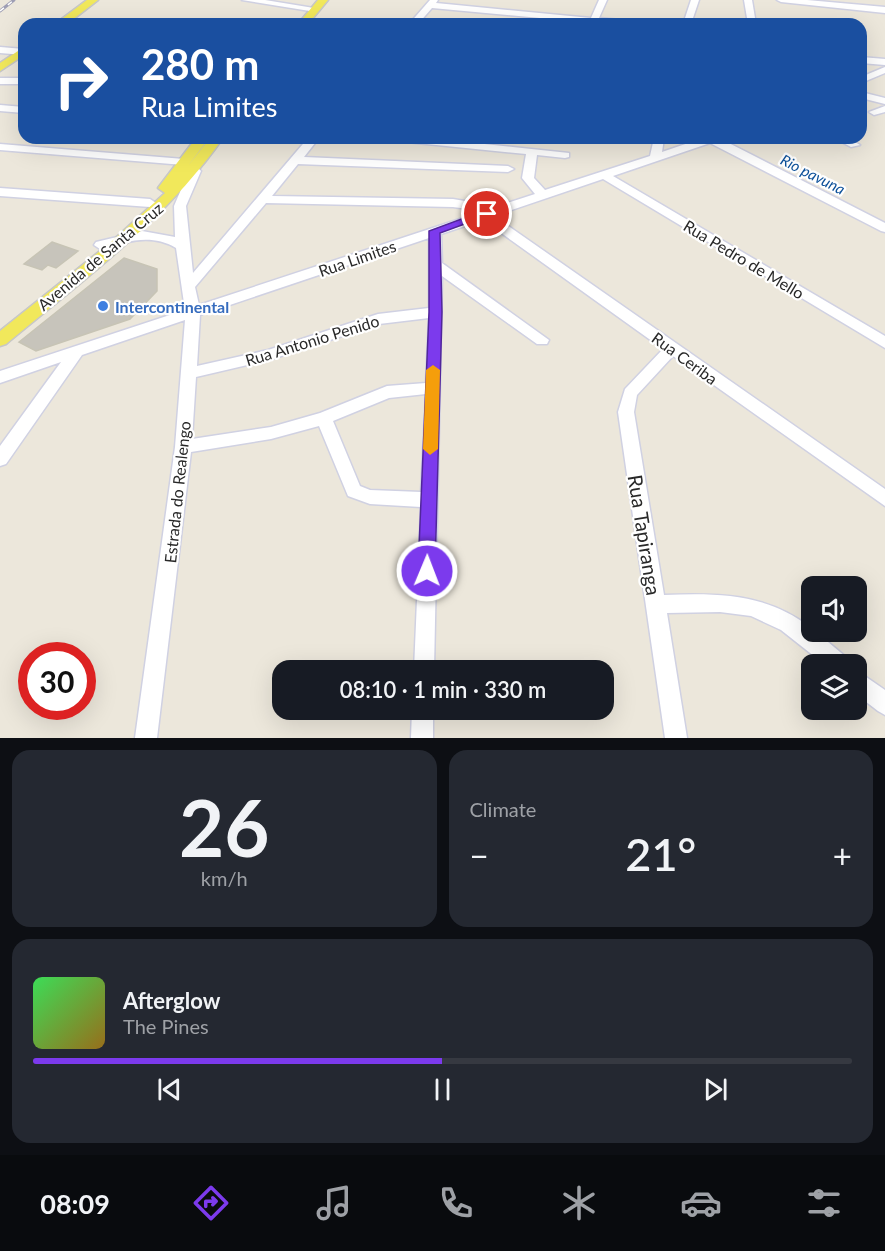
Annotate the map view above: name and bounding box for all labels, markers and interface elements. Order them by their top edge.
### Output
text: 280 m [141,39,259,89]
icon: right [42,42,120,120]
text: Rua Limites [141,90,277,123]
water label: Rio pavuna [778,150,848,198]
pin [461,188,512,239]
icon: arrive [470,197,503,230]
street label: Avenida de Santa Cruz [33,198,167,314]
street label: Rua Pedro de Mello [680,216,808,302]
street label: Rua Limites [316,236,398,280]
place label: Intercontinental [115,297,229,316]
marker: Intercontinental [96,299,110,313]
street label: Rua Antonio Penido [243,311,381,369]
street label: Rua Ceriba [649,328,721,388]
street label: Estrada do Realengo [160,420,194,564]
street label: Rua Tapiranga [624,473,666,597]
position arrow [395,539,459,603]
map controls [801,576,867,720]
button: sound [801,576,867,642]
speed limit sign: 30 [18,642,96,720]
button: layers [801,654,867,720]
text: 08:10 · 1 min · 330 m [340,676,546,703]
text: 26 [179,780,269,874]
text: Climate [470,797,536,821]
text: 21° [625,827,696,881]
text: − [470,835,489,875]
text: + [833,835,852,875]
text: km/h [201,866,248,890]
text: Afterglow [123,987,220,1014]
text: The Pines [123,1014,209,1038]
icon: previous [153,1073,186,1106]
icon: pause [426,1073,459,1106]
icon: next [699,1073,732,1106]
icon: directions [190,1182,232,1224]
icon: music [313,1182,355,1224]
icon: phone [435,1182,477,1224]
icon: climate [558,1182,600,1224]
icon: car [680,1182,722,1224]
icon: filters [803,1182,845,1224]
text: 08:09 [40,1187,110,1220]

